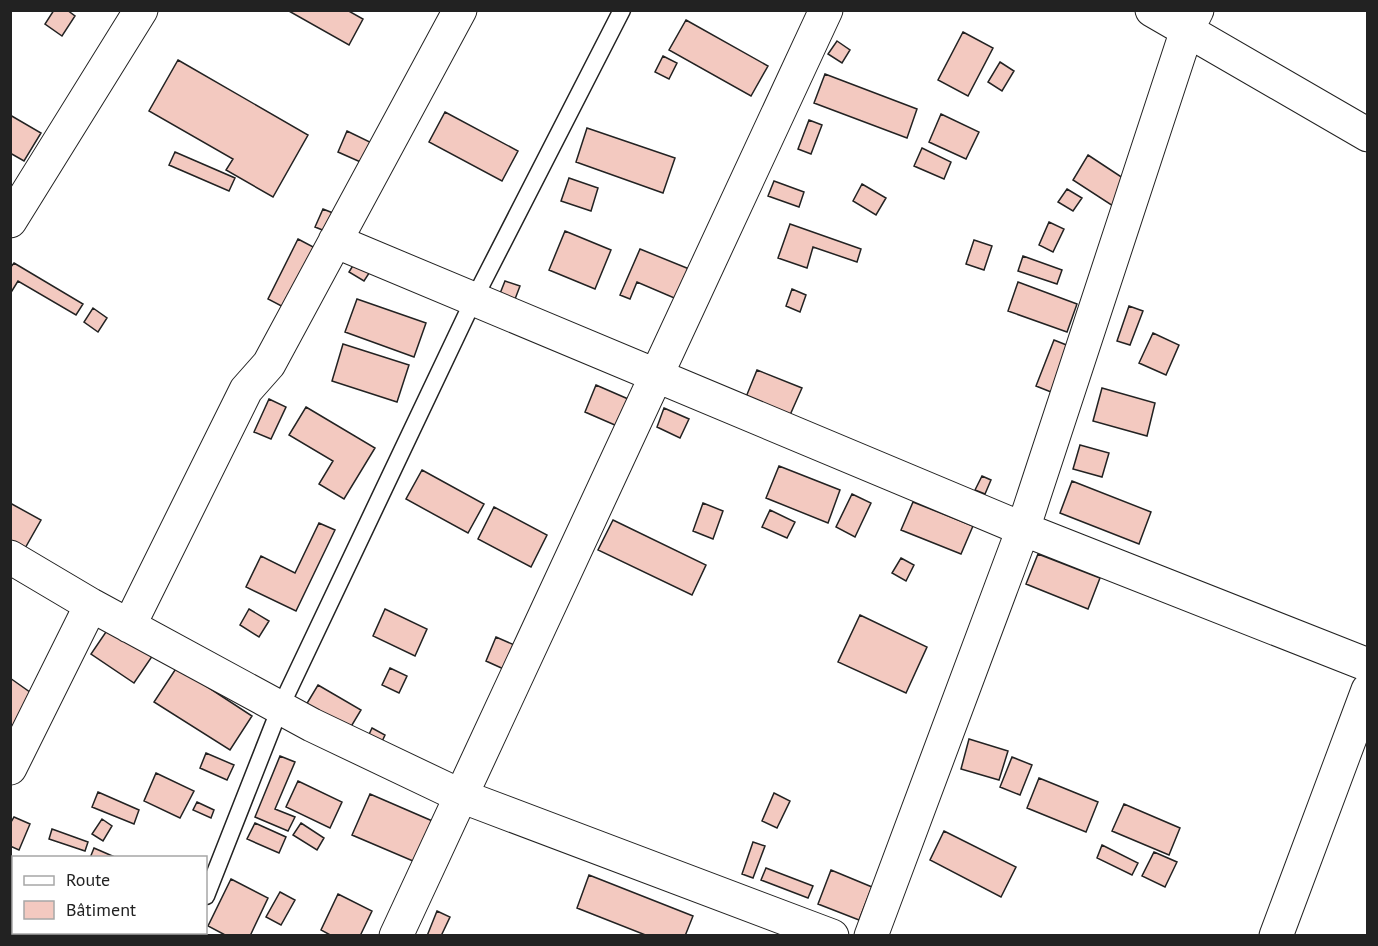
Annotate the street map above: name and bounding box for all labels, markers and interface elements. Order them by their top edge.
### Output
legend [12,856,207,934]
text: Route [66,868,110,891]
text: Bâtiment [66,898,136,921]

